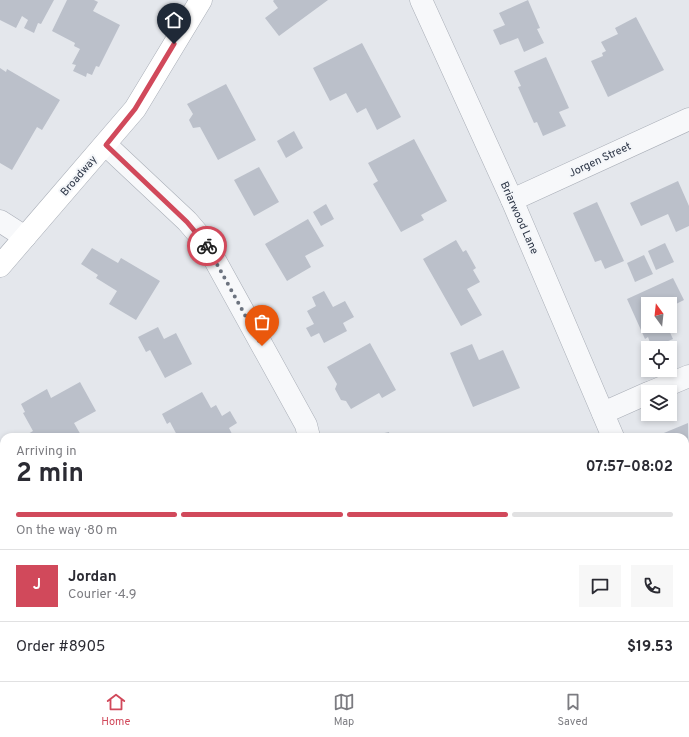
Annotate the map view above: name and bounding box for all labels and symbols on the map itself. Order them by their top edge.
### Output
pin [157,3,191,44]
street label: Jorgen Street [567,139,633,181]
street label: Broadway [58,153,100,199]
street label: Briarwood Lane [497,180,541,257]
courier [187,226,227,266]
north arrow [641,297,677,333]
pin [245,305,279,346]

